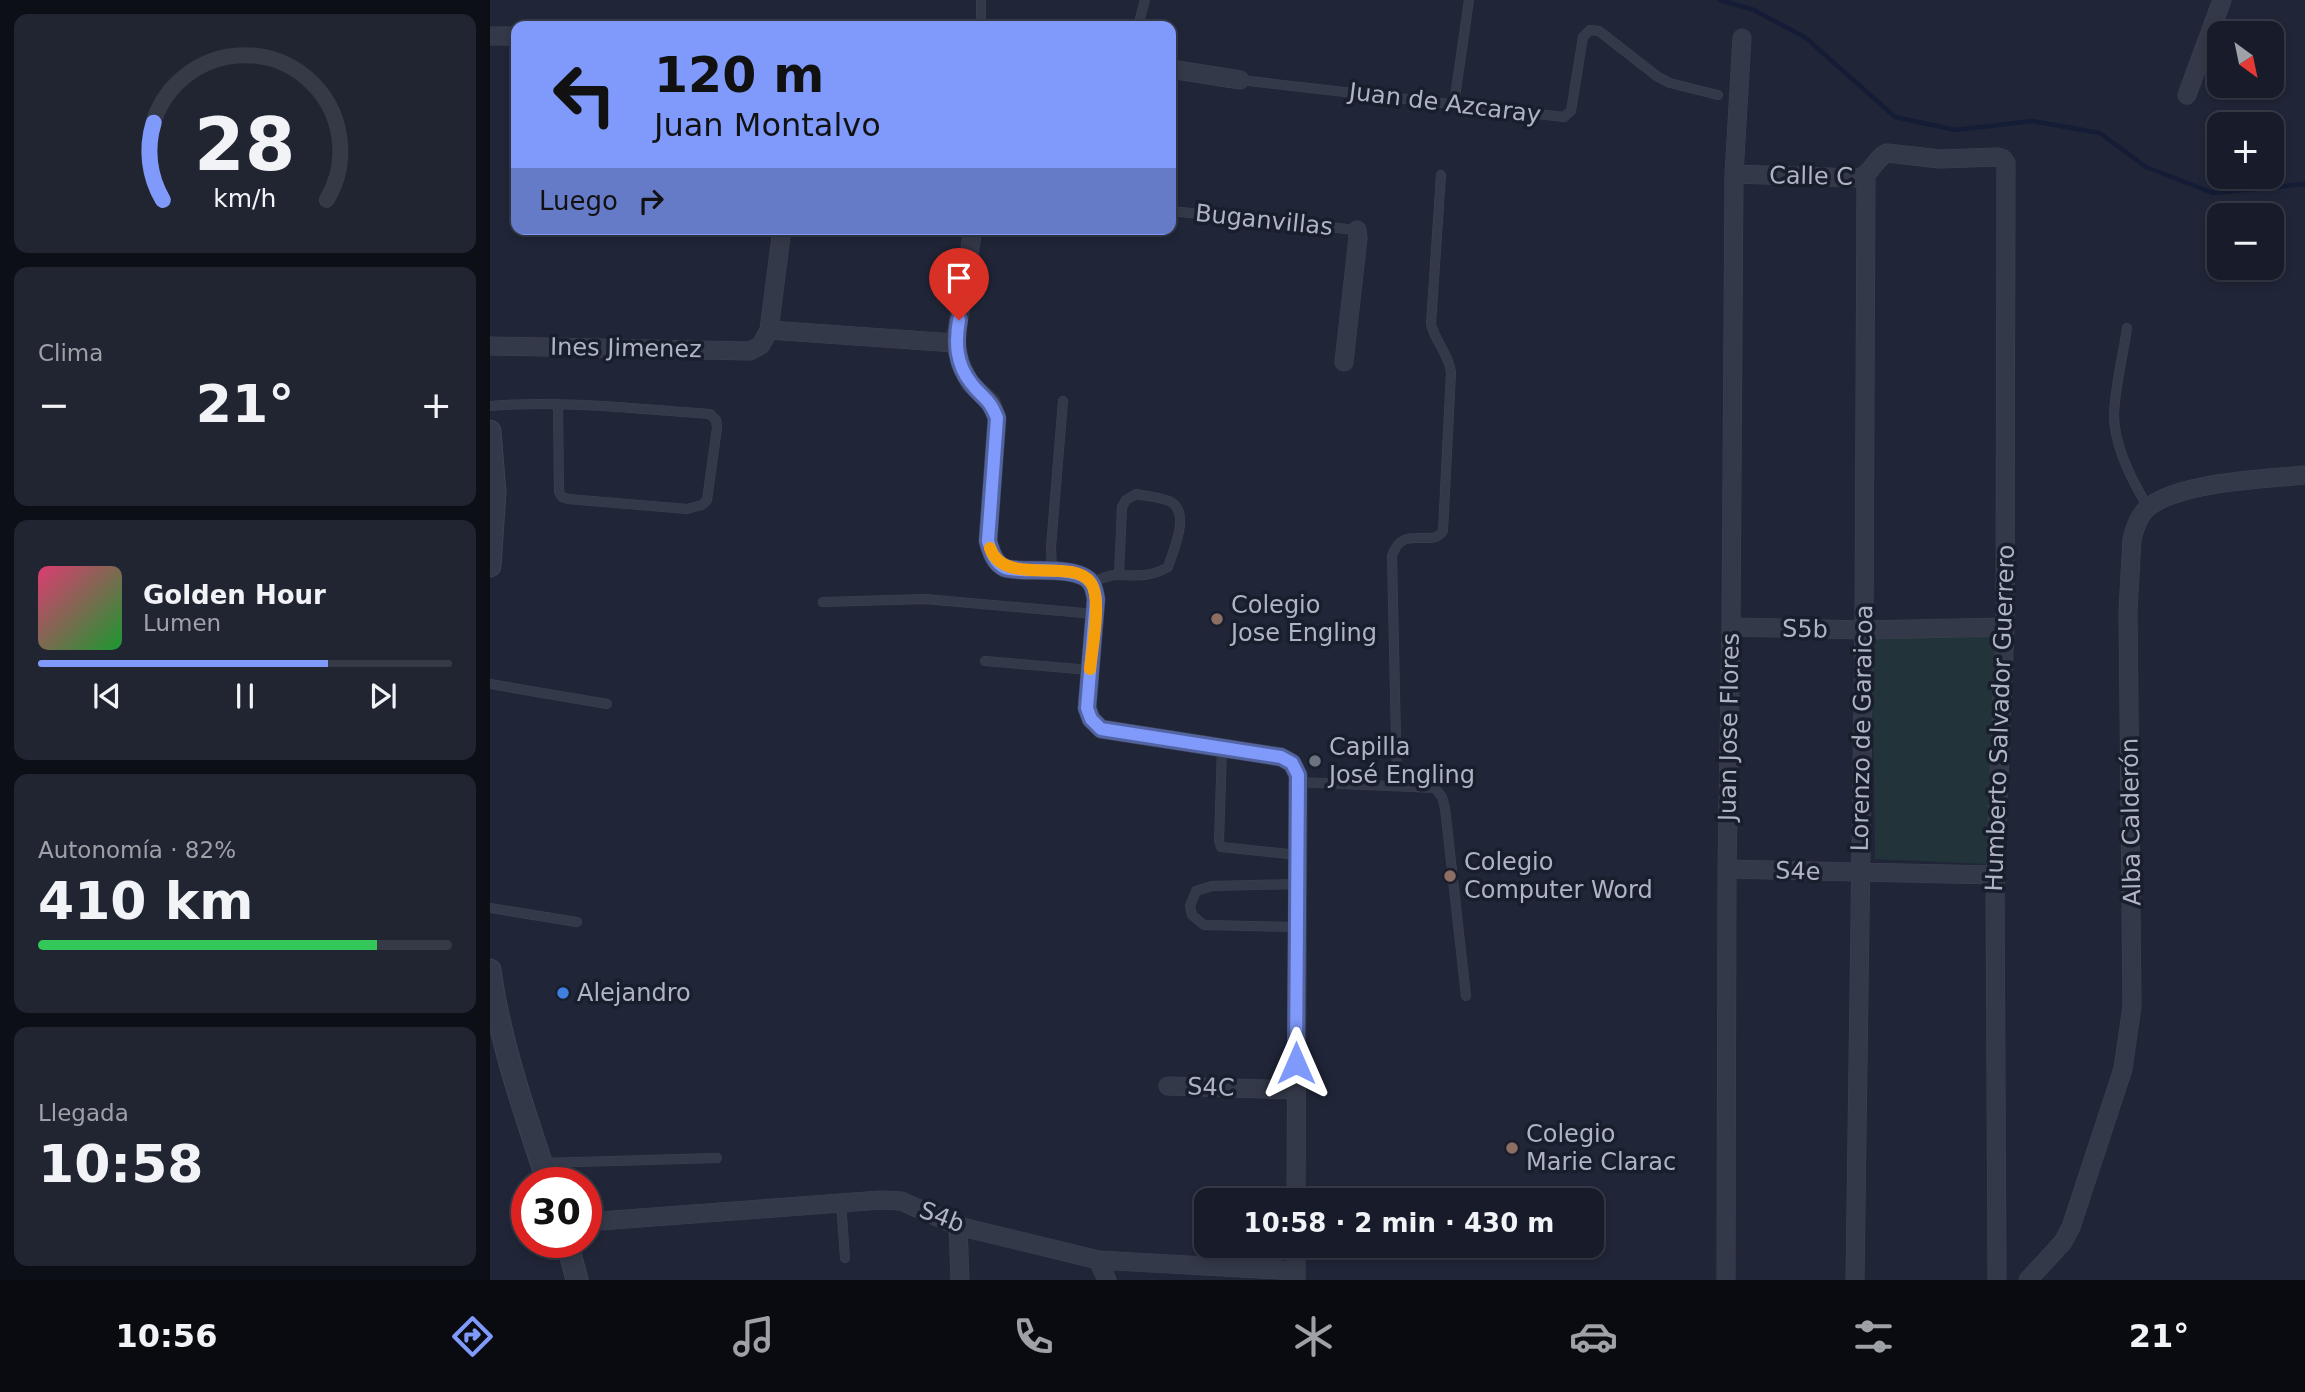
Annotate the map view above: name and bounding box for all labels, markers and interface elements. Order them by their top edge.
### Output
north arrow [2207,21,2284,98]
map controls [2207,21,2284,280]
text: 120 m [654,47,824,104]
icon: left [539,49,630,140]
street label: Juan de Azcaray [1345,77,1543,129]
text: 28 [194,102,296,187]
text: Juan Montalvo [654,106,881,144]
button: + [2207,112,2284,189]
street label: Calle C [1769,161,1853,191]
icon: right [632,182,670,220]
text: km/h [213,183,277,212]
text: Luego [539,186,618,216]
street label: Buganvillas [1194,199,1334,241]
button: − [2207,203,2284,280]
pin [929,248,989,320]
icon: arrive [940,259,978,297]
street label: Ines Jimenez [550,333,702,363]
text: Clima [38,340,103,366]
text: 21° [196,374,294,434]
text: − [38,383,70,427]
text: + [420,383,452,427]
street label: Humberto Salvador Guerrero [1980,544,2020,892]
text: Golden Hour [143,580,326,610]
place label: Colegio Jose Engling [1229,591,1377,647]
street label: Lorenzo de Garaicoa [1846,604,1878,852]
text: Lumen [143,610,221,636]
marker: Colegio Jose Engling [1209,611,1225,627]
street label: S5b [1782,615,1828,643]
street label: Juan Jose Flores [1713,633,1745,823]
icon: previous [88,677,126,715]
icon: pause [226,677,264,715]
icon: next [364,677,402,715]
place label: Capilla José Engling [1327,733,1475,789]
street label: Alba Calderón [2116,738,2146,906]
marker: Capilla José Engling [1307,753,1323,769]
text: Autonomía · 82% [38,837,236,863]
place label: Colegio Computer Word [1464,848,1653,904]
street label: S4e [1775,856,1821,886]
marker: Colegio Computer Word [1442,868,1458,884]
text: 410 km [38,871,253,931]
place label: Alejandro [577,979,691,1007]
marker: Alejandro [555,985,571,1001]
position arrow [1259,1026,1333,1100]
street label: S4C [1187,1072,1235,1102]
text: Llegada [38,1100,129,1126]
place label: Colegio Marie Clarac [1526,1120,1676,1176]
text: 10:58 [38,1134,204,1194]
marker: Colegio Marie Clarac [1504,1140,1520,1156]
speed limit sign: 30 [511,1167,602,1258]
street label: S4b [916,1196,968,1238]
text: 10:58 · 2 min · 430 m [1244,1208,1554,1238]
icon: directions [448,1312,497,1361]
icon: music [729,1312,778,1361]
icon: phone [1009,1312,1058,1361]
icon: climate [1289,1312,1338,1361]
icon: car [1569,1312,1618,1361]
icon: filters [1849,1312,1898,1361]
text: 10:56 [116,1317,217,1355]
text: 21° [2129,1317,2189,1355]

